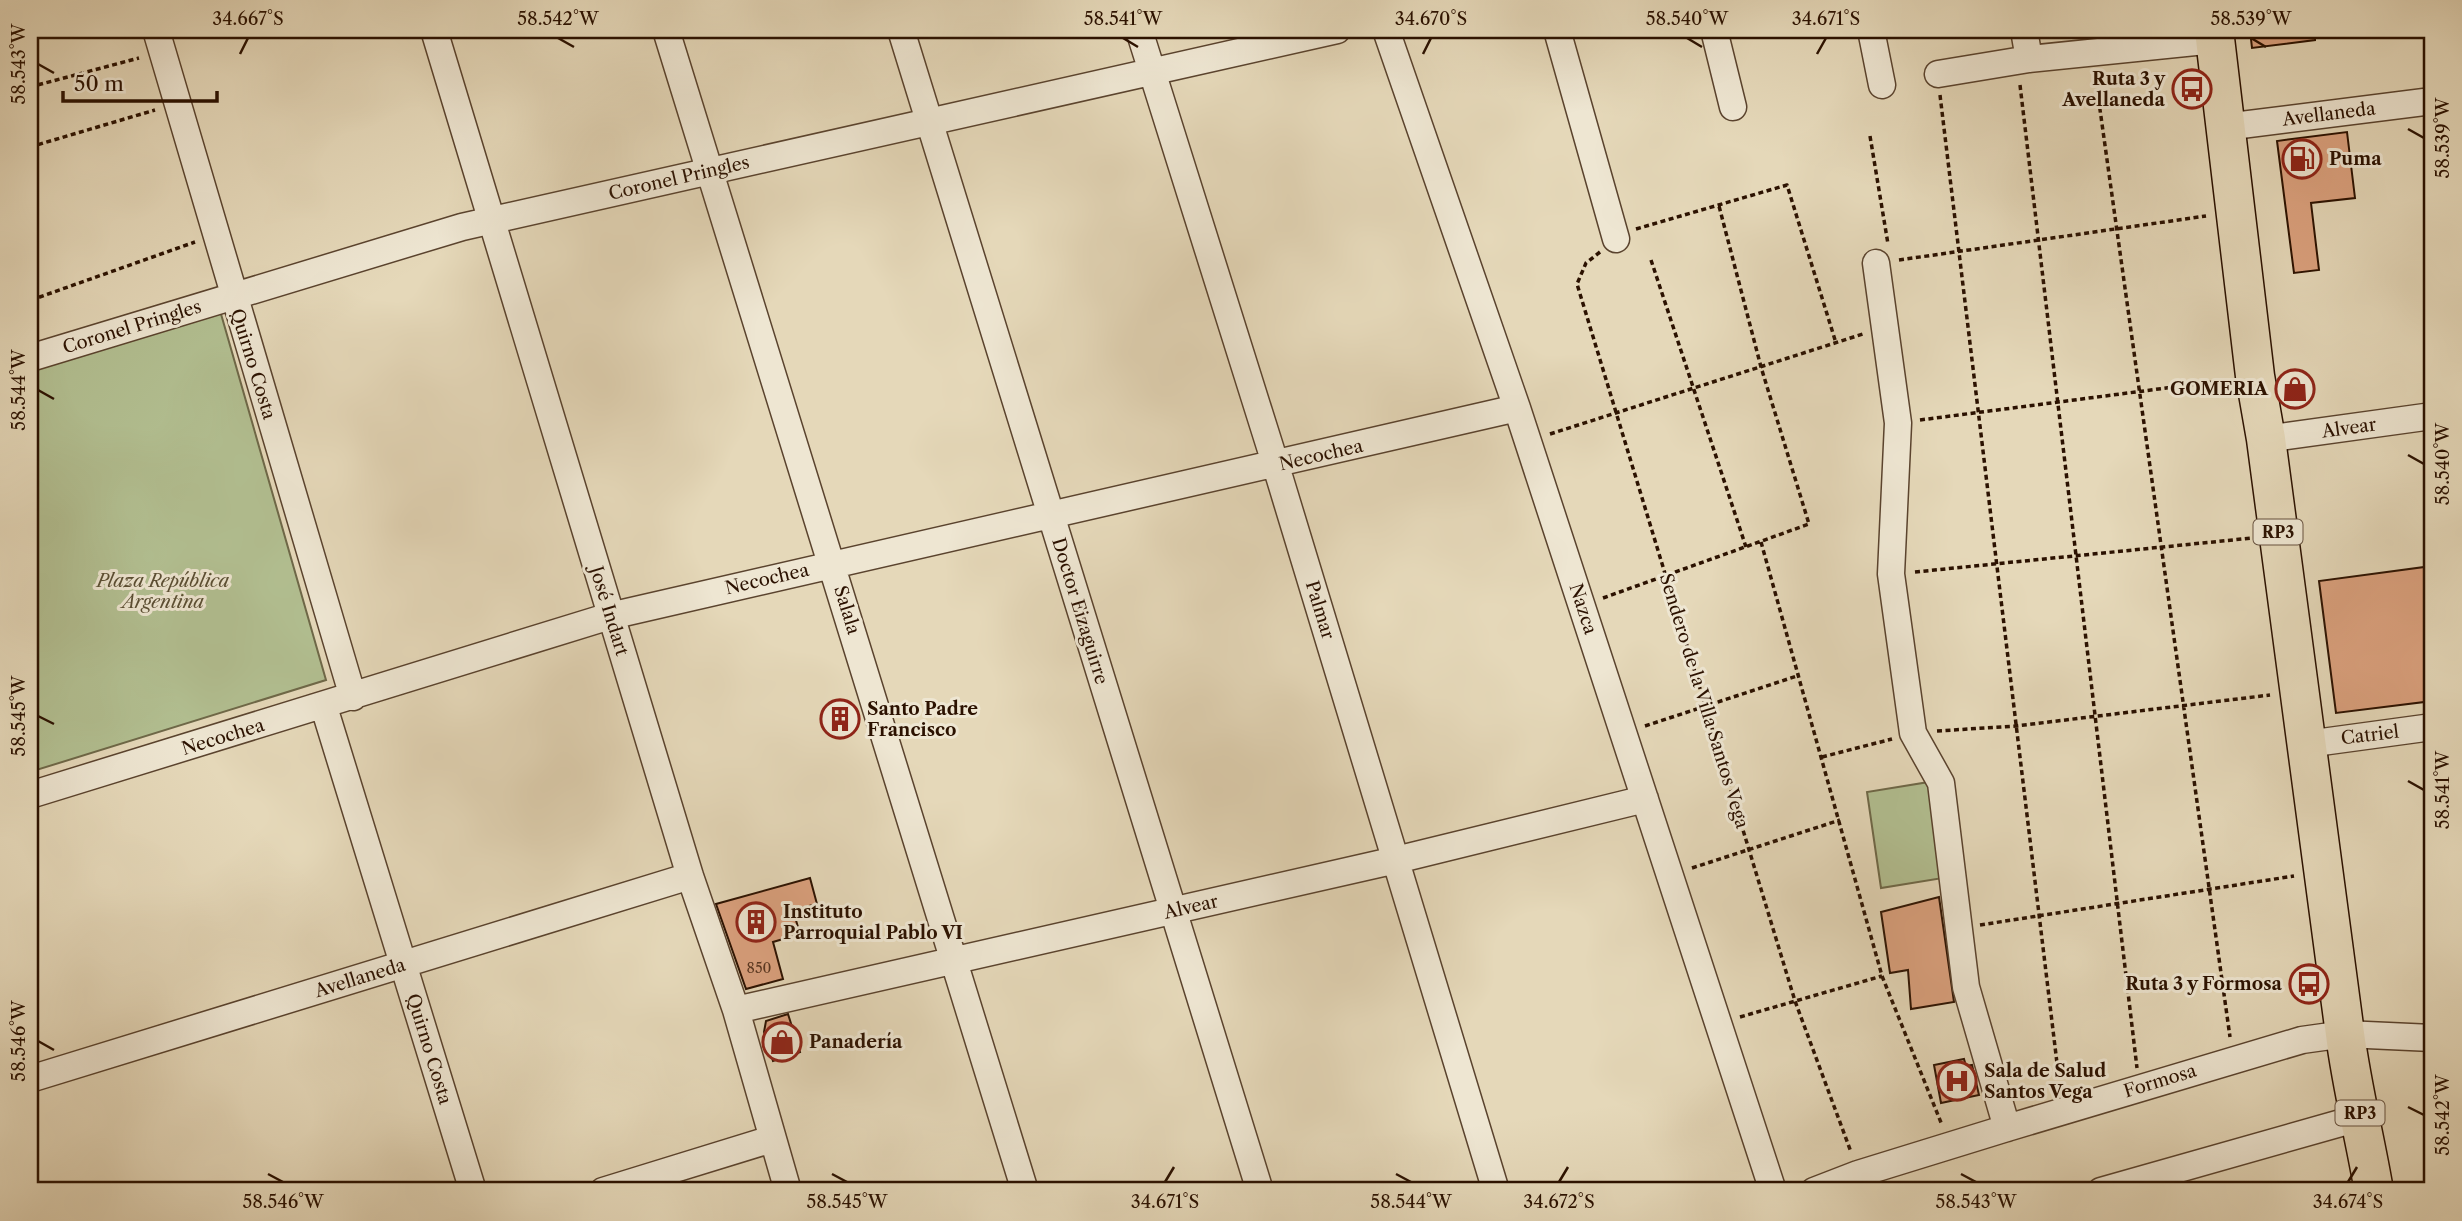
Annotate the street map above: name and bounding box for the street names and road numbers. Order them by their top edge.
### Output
street label: Avellaneda [2280,97,2377,131]
street label: Coronel Pringles [606,151,752,205]
street label: Coronel Pringles [60,295,204,359]
street label: Quirno Costa [226,306,280,423]
street label: Alvear [2319,413,2378,443]
street label: Necochea [1277,435,1366,475]
road number: RP3 [2254,520,2302,544]
street label: Doctor Eizaguirre [1047,535,1113,687]
street label: Necochea [723,559,812,599]
street label: José Indart [584,561,633,659]
street label: Sendero de la Villa Santos Vega [1655,571,1753,832]
street label: Palmar [1301,578,1339,642]
street label: Nazca [1564,581,1602,638]
street label: Salala [829,583,865,638]
street label: Necochea [179,714,267,760]
street label: Catriel [2340,721,2400,749]
street label: Alvear [1161,890,1221,924]
street label: Avellaneda [311,954,408,1002]
street label: Quirno Costa [402,991,456,1108]
street label: Formosa [2121,1059,2199,1102]
road number: RP3 [2336,1100,2384,1126]

